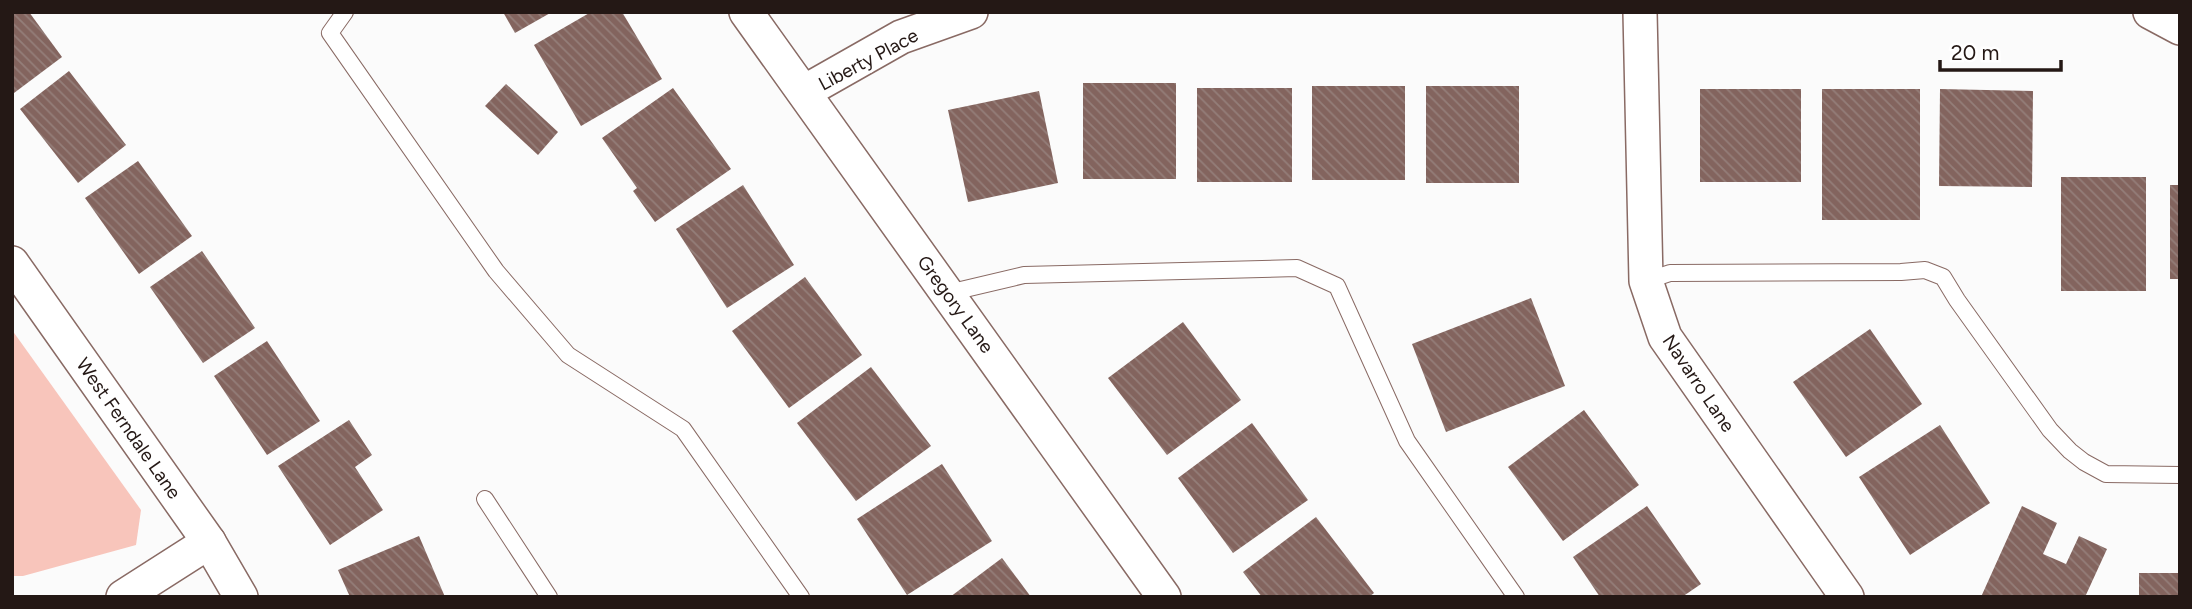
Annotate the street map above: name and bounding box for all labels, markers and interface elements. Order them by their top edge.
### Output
street label: Liberty Place [814,24,922,95]
scale bar [1940,28,2061,72]
text: 20 m [1951,40,1999,65]
street label: Gregory Lane [912,251,999,358]
street label: Navarro Lane [1658,330,1740,436]
street label: West Ferndale Lane [71,353,186,503]

